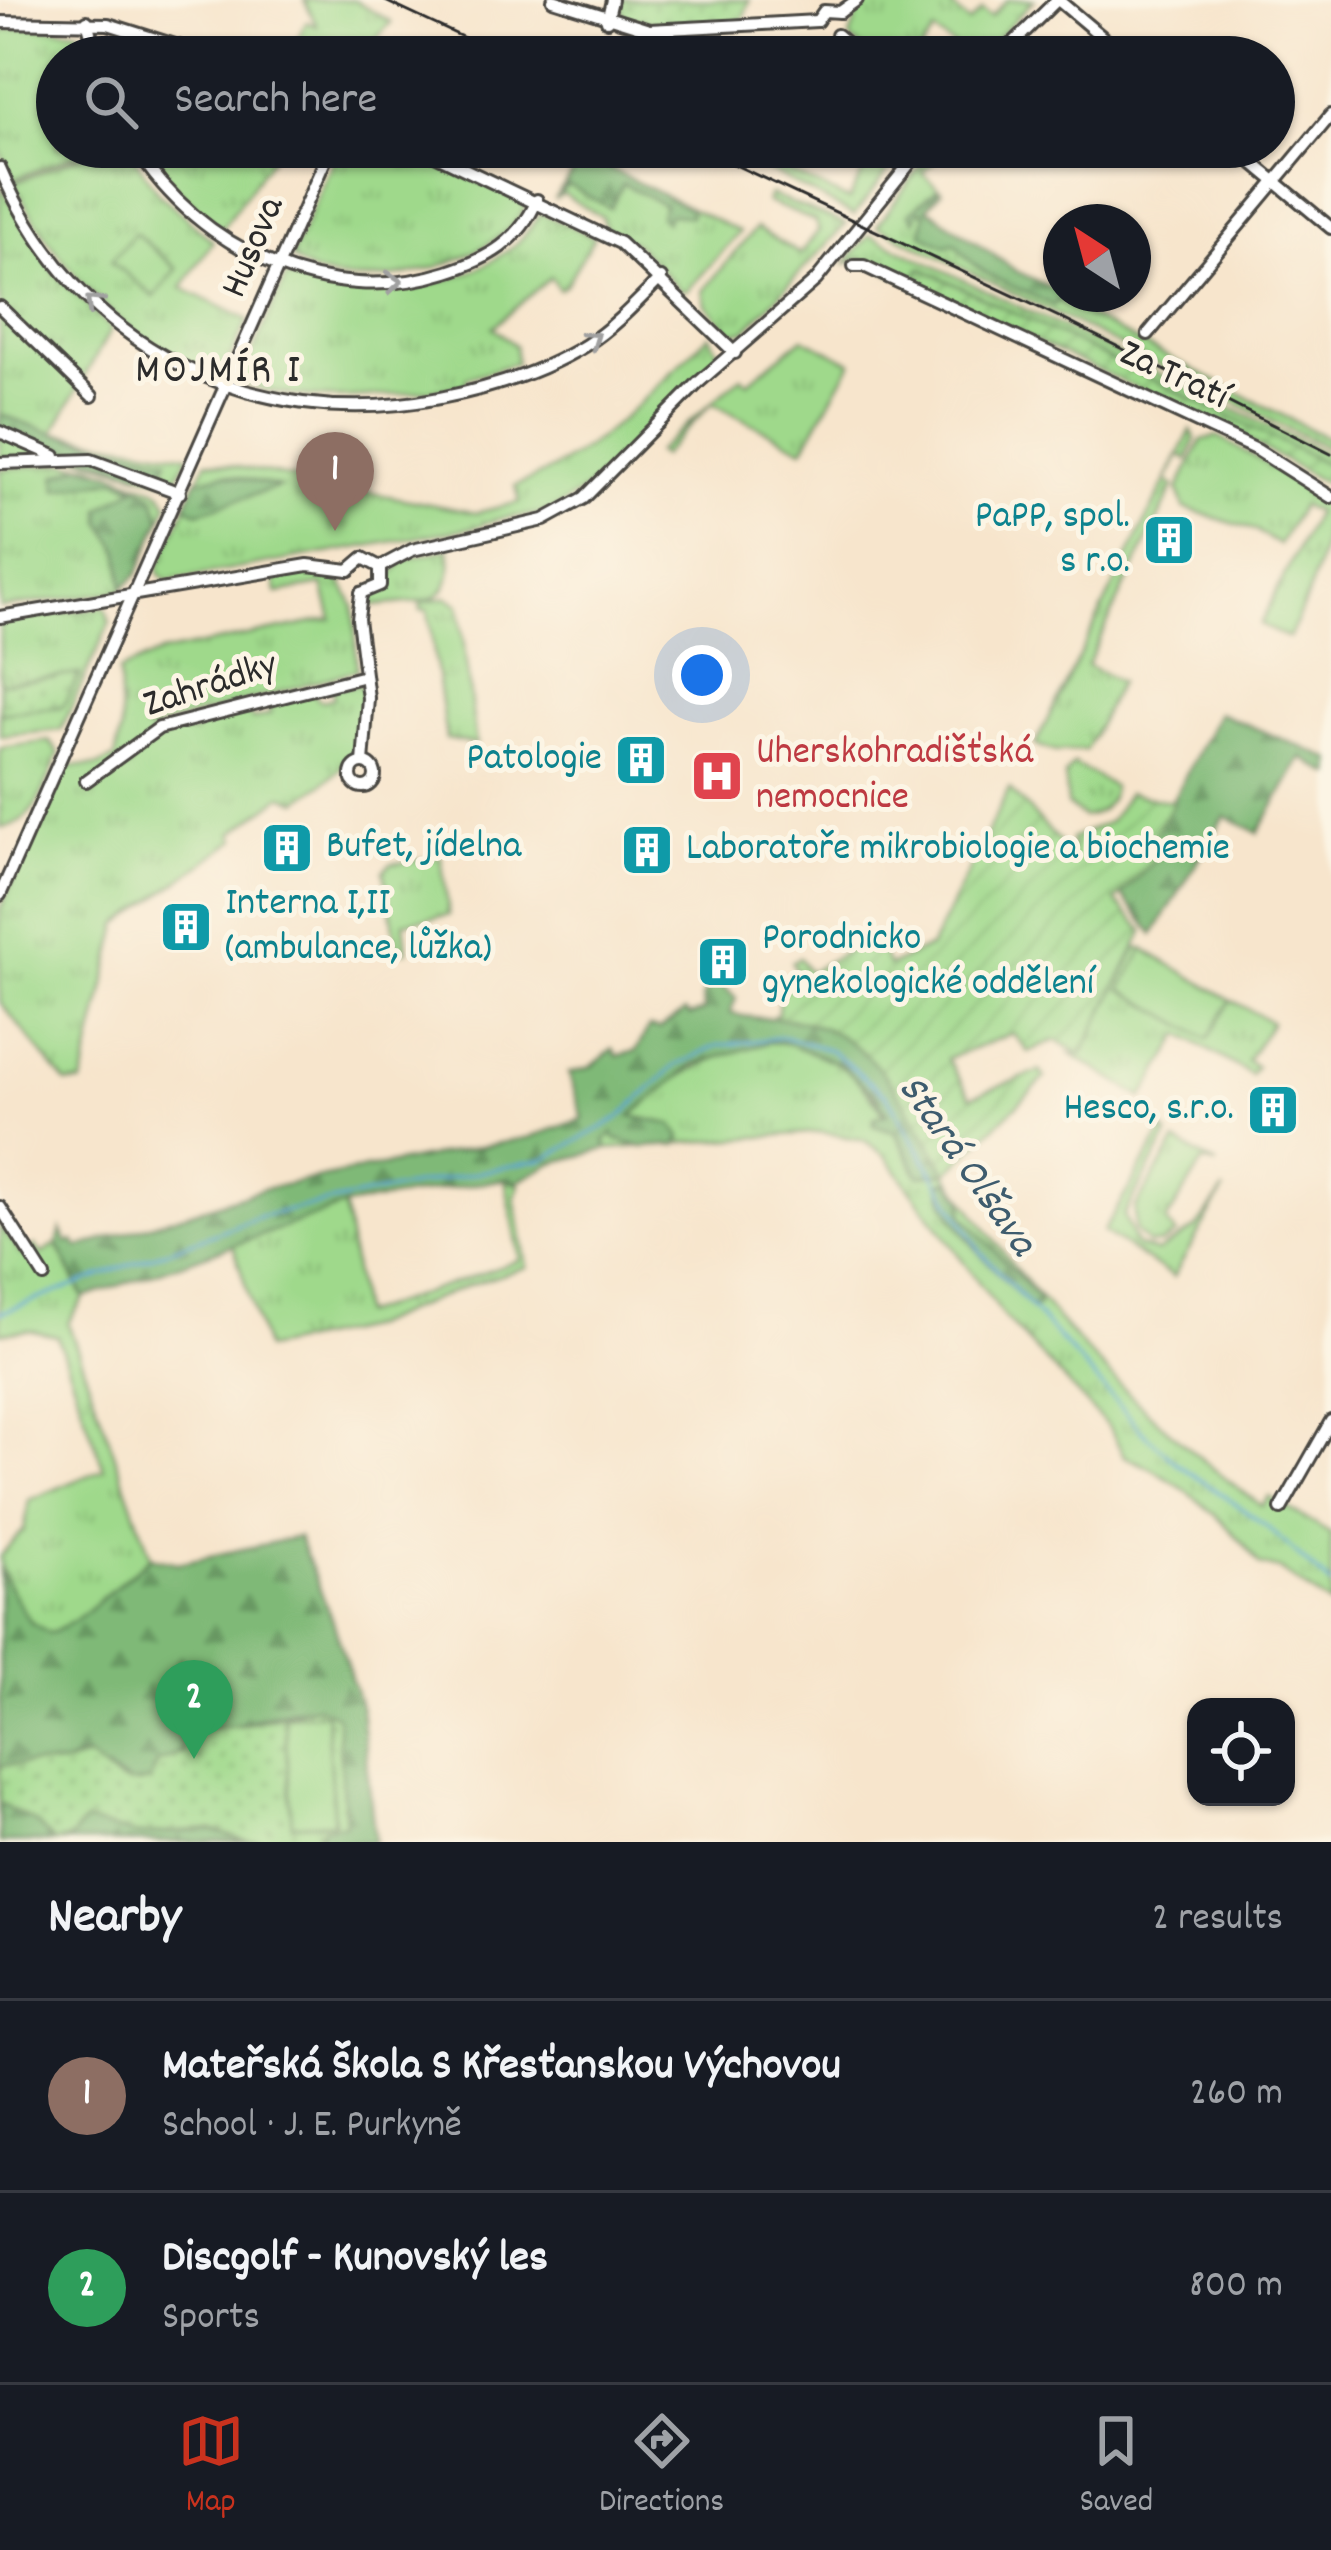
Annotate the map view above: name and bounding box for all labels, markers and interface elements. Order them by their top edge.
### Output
search box [36,36,1295,168]
icon: search [78,69,144,135]
text: Search here [174,70,377,134]
street label: Husova [209,188,301,307]
north arrow [1043,204,1151,312]
one-way arrow [385,270,404,295]
one-way arrow [85,296,107,318]
street label: Za Tratí [1110,328,1239,427]
one-way arrow [579,331,601,353]
district label: MOJMÍR I [135,343,303,403]
pin: 1 [296,432,374,531]
place label: PaPP, spol. s r.o. [975,491,1130,591]
building icon: PaPP, spol. s r.o. [1141,512,1197,568]
street label: Zahrádky [137,639,286,734]
your location [672,645,732,705]
place label: Uherskohradišťská nemocnice [756,727,1034,827]
building icon: Patologie [613,732,669,788]
place label: Patologie [466,733,602,788]
hospital icon: Uherskohradišťská nemocnice [689,748,745,804]
building icon: Bufet, jídelna [259,820,315,876]
place label: Bufet, jídelna [326,821,522,876]
building icon: Laboratoře mikrobiologie a biochemie [619,822,675,878]
place label: Laboratoře mikrobiologie a biochemie [686,823,1230,878]
place label: Interna I,II (ambulance, lůžka) [225,878,492,978]
building icon: Interna I,II (ambulance, lůžka) [158,899,214,955]
place label: Porodnicko gynekologické oddělení [762,913,1097,1013]
building icon: Porodnicko gynekologické oddělení [695,934,751,990]
water label: Stará Olšava [880,1064,1051,1272]
building icon: Hesco, s.r.o. [1245,1082,1301,1138]
place label: Hesco, s.r.o. [1063,1083,1234,1138]
pin: 2 [155,1660,233,1759]
map controls [1187,1698,1295,1806]
button: locate [1187,1698,1295,1806]
text: Nearby [48,1884,181,1956]
text: 2 results [1152,1893,1283,1948]
text: Mateřská Škola S Křesťanskou Výchovou [162,2036,841,2100]
text: 1 [83,2068,91,2123]
text: 260 m [1190,2068,1283,2123]
text: School · J. E. Purkyně [162,2100,462,2155]
text: Discgolf - Kunovský les [162,2228,548,2292]
text: 2 [78,2260,96,2315]
text: 800 m [1189,2260,1283,2315]
text: Sports [162,2292,260,2347]
tab: Map [178,2408,244,2527]
tab: Directions [599,2408,724,2527]
tab: Saved [1080,2408,1153,2527]

